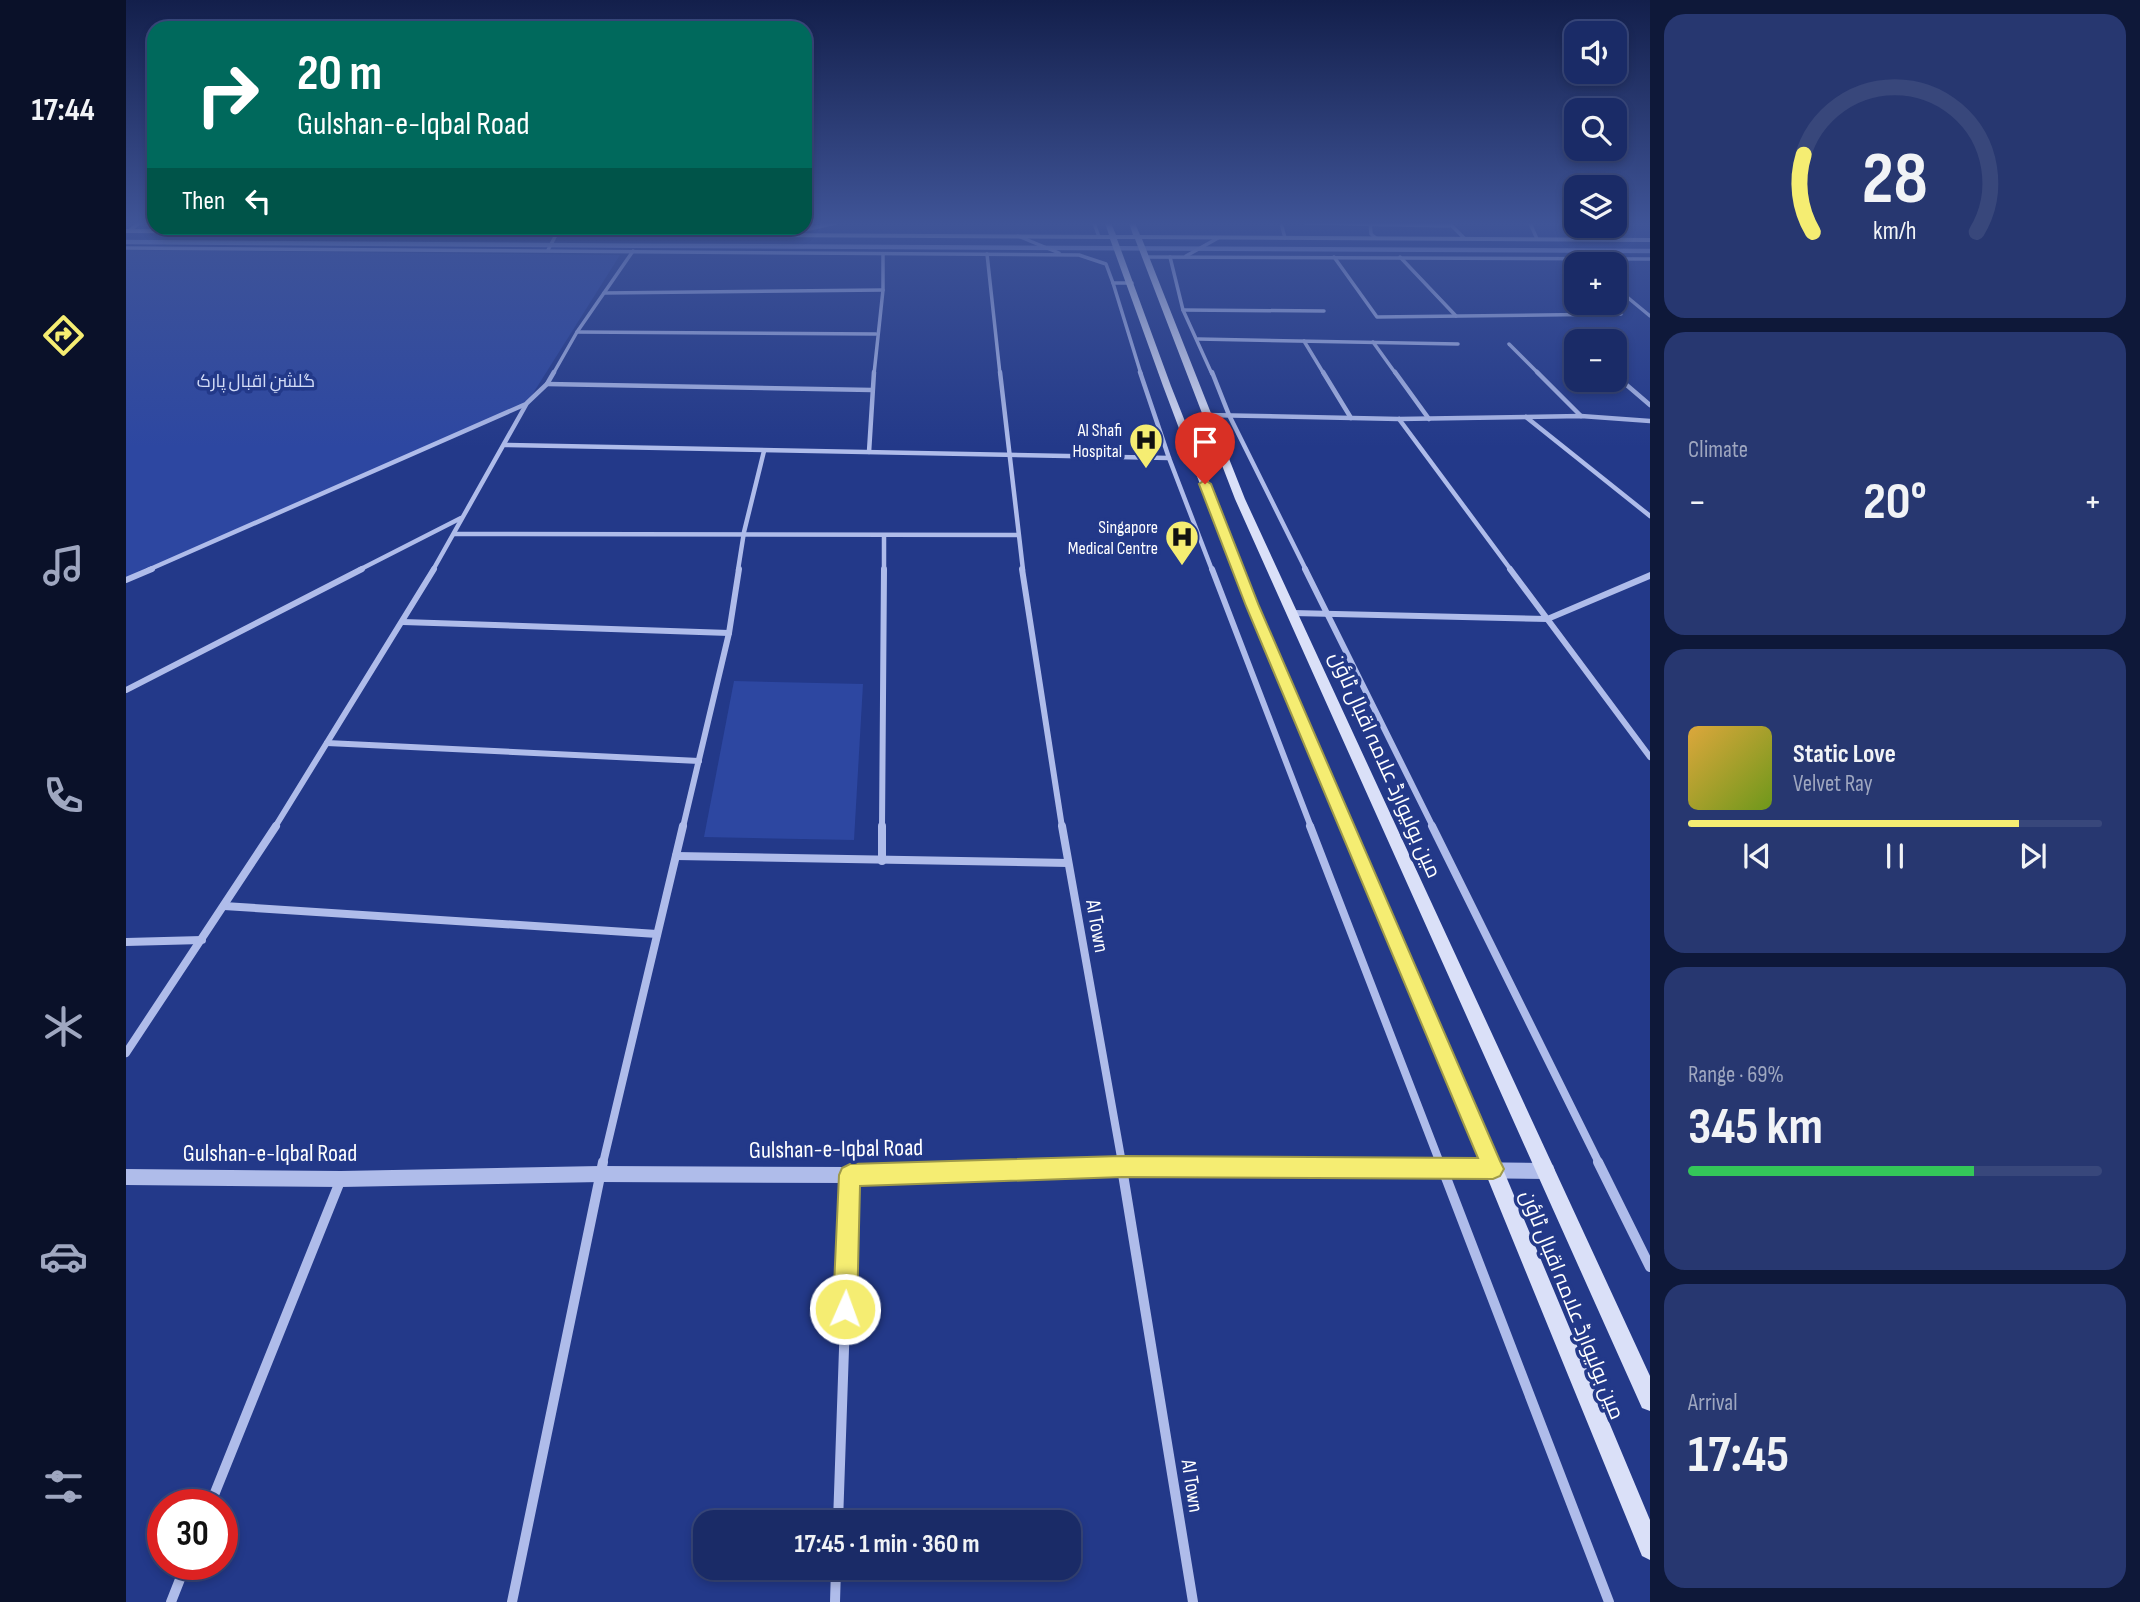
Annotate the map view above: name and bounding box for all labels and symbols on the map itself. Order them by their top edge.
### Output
park label: گلشنِ اقبال پارک [197,371,315,393]
pin [1175,412,1235,484]
place label: Al Shafi Hospital [1072,420,1122,462]
hospital icon: Al Shafi Hospital [1127,421,1165,470]
place label: Singapore Medical Centre [1068,517,1158,559]
hospital icon: Singapore Medical Centre [1163,518,1201,567]
street label: مین بولیوارڈ علامہ اقبال ٹاؤن [1324,648,1446,882]
street label: AI Town [1080,897,1114,954]
street label: Gulshan-e-Iqbal Road [749,1133,923,1165]
street label: Gulshan-e-Iqbal Road [183,1139,357,1168]
street label: مین بولیوارڈ علامہ اقبال ٹاؤن [1515,1187,1629,1423]
position arrow [808,1272,882,1346]
street label: AI Town [1175,1457,1209,1514]
speed limit sign: 30 [147,1489,238,1580]

